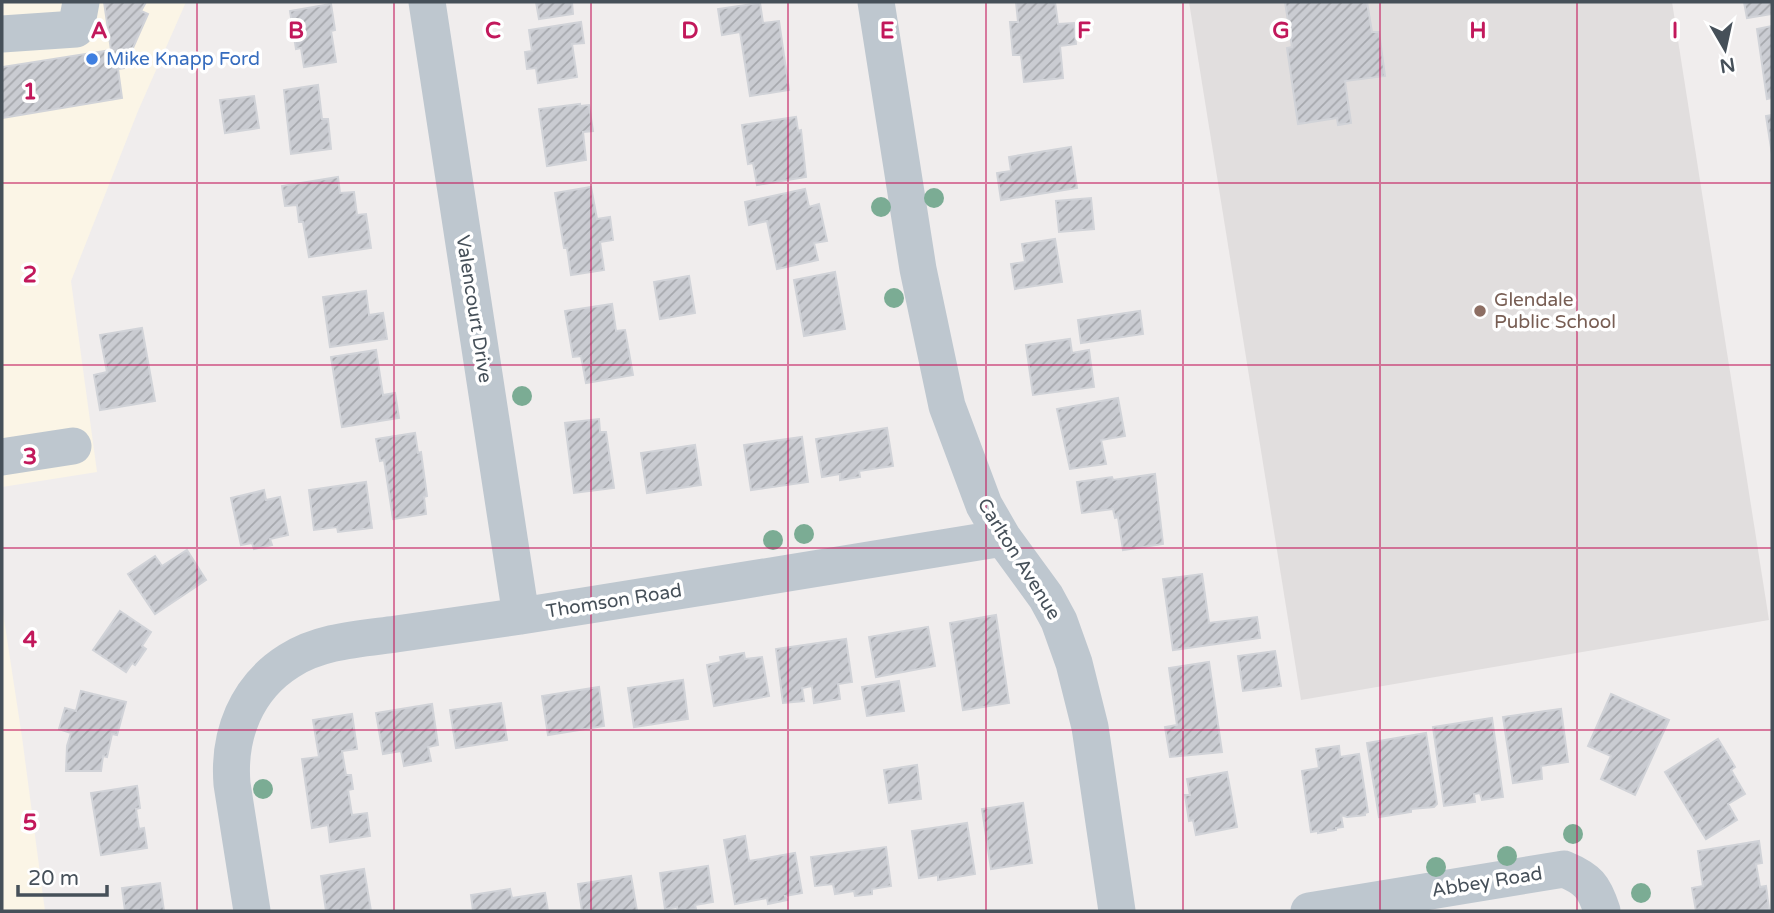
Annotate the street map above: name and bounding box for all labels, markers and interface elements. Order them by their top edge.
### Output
north arrow [1690,14,1760,84]
text: A [90,17,108,45]
text: B [288,17,304,45]
text: C [485,17,501,45]
text: D [681,17,699,45]
text: E [880,17,894,45]
text: F [1077,17,1091,45]
text: G [1272,17,1290,45]
text: H [1469,17,1487,45]
text: I [1672,17,1678,45]
place label: Mike Knapp Ford [106,48,260,70]
marker: Mike Knapp Ford [84,51,100,67]
text: N [1718,53,1737,77]
text: 1 [23,78,37,106]
street label: Valencourt Drive [451,234,497,384]
text: 2 [23,261,37,289]
place label: Glendale Public School [1494,289,1616,333]
marker: Glendale Public School [1472,303,1488,319]
text: 3 [23,443,37,471]
street label: Carlton Avenue [973,494,1065,624]
street label: Thomson Road [545,579,683,623]
text: 4 [23,626,38,654]
text: 5 [23,809,37,837]
scale bar [18,853,107,897]
street label: Abbey Road [1430,862,1544,902]
text: 20 m [28,866,79,891]

